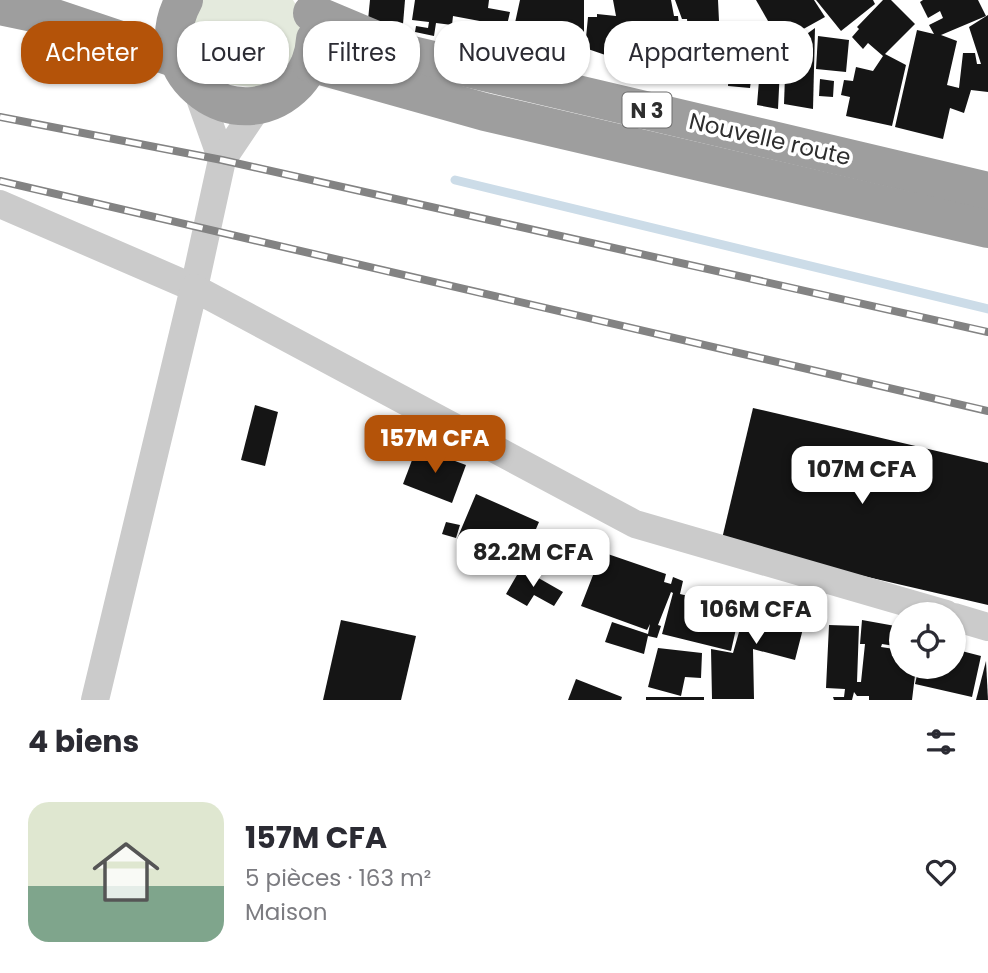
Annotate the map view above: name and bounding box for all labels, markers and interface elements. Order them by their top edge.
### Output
chip: Acheter [21,21,163,84]
chip: Louer [177,21,289,84]
chip: Filtres [303,21,420,84]
chip: Nouveau [434,21,590,84]
chip: Appartement [604,21,813,84]
road number: N 3 [622,92,672,128]
street label: Nouvelle route [686,105,854,173]
pin: 157M CFA [363,416,507,475]
text: 157M CFA [381,422,489,454]
pin: 107M CFA [790,447,934,506]
text: 107M CFA [808,453,917,485]
pin: 82.2M CFA [453,530,613,589]
text: 82.2M CFA [473,536,593,568]
pin: 106M CFA [684,586,828,646]
text: 106M CFA [700,593,812,625]
map controls [889,602,966,679]
button: locate [889,602,966,679]
text: 4 biens [28,720,139,763]
icon: filters [922,723,960,761]
text: 157M CFA [245,816,387,859]
icon: home [84,830,168,914]
icon: heart [922,853,960,891]
text: 5 pièces · 163 m² [245,862,431,894]
text: Maison [245,896,327,928]

